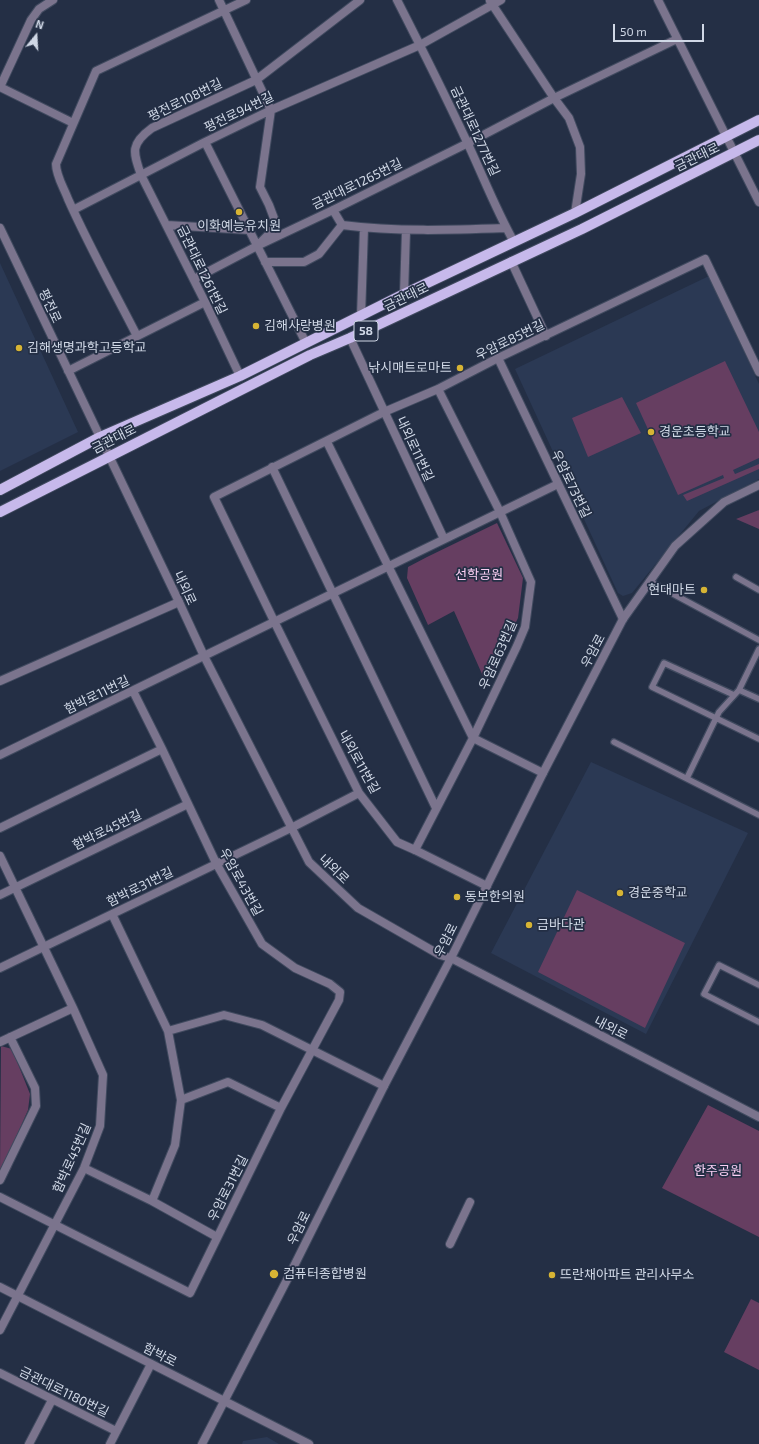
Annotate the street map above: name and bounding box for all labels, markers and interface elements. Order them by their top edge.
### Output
north arrow [16,16,56,56]
scale bar [615,16,706,42]
text: N [34,17,46,32]
text: 50 m [620,24,647,38]
street label: 평전로108번길 [145,75,225,125]
street label: 금관대로1277번길 [447,83,503,179]
street label: 평전로94번길 [202,88,276,136]
street label: 금관대로 [672,140,722,174]
street label: 금관대로1265번길 [309,155,405,213]
marker: 이화예능유치원 [234,207,244,217]
place label: 이화예능유치원 [197,218,281,234]
street label: 금관대로1261번길 [174,223,230,317]
street label: 금관대로 [381,280,431,314]
street label: 평전로 [35,286,65,326]
street label: 우암로85번길 [473,317,547,363]
place label: 김해사랑병원 [264,318,336,334]
marker: 김해사랑병원 [251,321,261,331]
road number: 58 [354,321,378,341]
place label: 김해생명과학고등학교 [27,340,147,356]
marker: 김해생명과학고등학교 [14,343,24,353]
place label: 낚시매트로마트 [368,360,452,376]
marker: 낚시매트로마트 [455,363,465,373]
street label: 내외로11번길 [393,414,437,484]
street label: 금관대로 [89,421,139,457]
place label: 경운초등학교 [659,424,731,440]
marker: 경운초등학교 [646,427,656,437]
street label: 우암로73번길 [548,447,594,521]
park label: 선학공원 [455,567,503,583]
street label: 내외로 [170,568,200,608]
place label: 현대마트 [648,582,696,598]
marker: 현대마트 [699,585,709,595]
street label: 우암로63번길 [476,618,520,692]
street label: 우암로 [578,631,608,671]
street label: 함박로11번길 [62,673,132,717]
street label: 내외로11번길 [335,728,383,796]
street label: 함박로45번길 [70,807,144,853]
street label: 우암로43번길 [216,845,266,919]
street label: 내외로 [316,851,352,887]
street label: 함박로31번길 [104,864,176,910]
place label: 경운중학교 [628,885,688,901]
marker: 경운중학교 [615,888,625,898]
place label: 동보한의원 [465,889,525,905]
marker: 동보한의원 [452,892,462,902]
place label: 금바다관 [537,917,585,933]
street label: 우암로 [431,920,461,960]
marker: 금바다관 [524,920,534,930]
street label: 내외로 [591,1013,631,1043]
street label: 함박로45번길 [50,1121,94,1195]
street label: 우암로31번길 [205,1152,251,1224]
park label: 한주공원 [694,1163,742,1179]
street label: 우암로 [284,1208,314,1248]
place label: 컴퓨터종합병원 [283,1266,367,1282]
place label: 뜨란채아파트 관리사무소 [560,1267,694,1283]
marker: 컴퓨터종합병원 [268,1268,280,1280]
marker: 뜨란채아파트 관리사무소 [547,1270,557,1280]
street label: 함박로 [140,1340,180,1370]
street label: 금관대로1180번길 [17,1364,111,1420]

